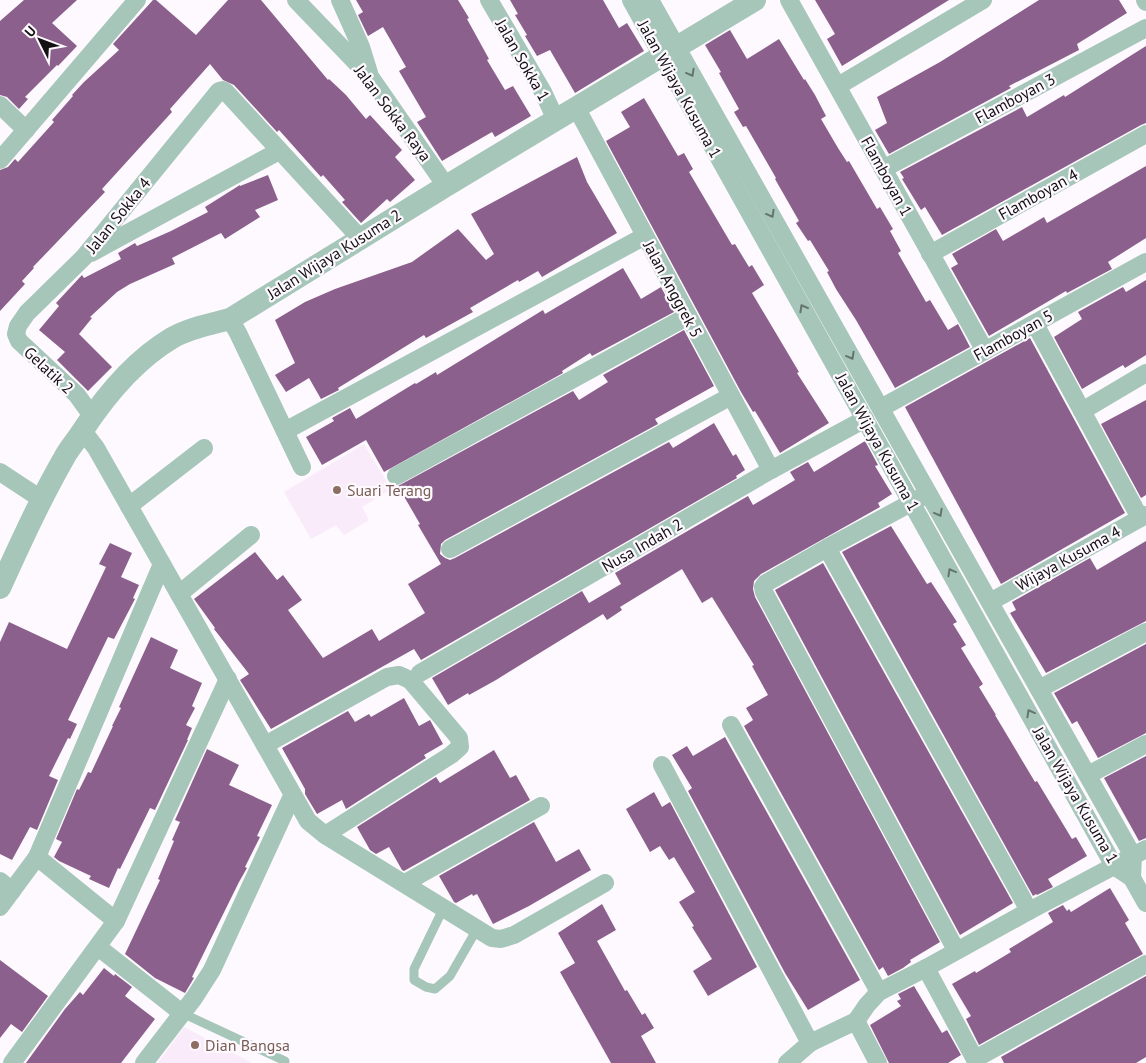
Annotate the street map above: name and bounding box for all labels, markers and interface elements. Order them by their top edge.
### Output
street label: Jalan Sokka 1 [491,14,555,105]
north arrow [15,15,65,65]
street label: Jalan Wijaya Kusuma 1 [633,16,726,161]
text: U [21,22,40,41]
street label: Jalan Sokka Raya [350,60,436,165]
one-way arrow [685,68,695,77]
street label: Flamboyan 3 [971,69,1059,127]
street label: Flamboyan 1 [857,133,917,219]
street label: Flamboyan 4 [995,164,1082,224]
street label: Jalan Sokka 4 [81,173,155,258]
street label: Jalan Wijaya Kusuma 2 [262,205,405,304]
one-way arrow [765,209,775,218]
street label: Jalan Anggrek 5 [639,236,707,341]
one-way arrow [799,304,809,313]
street label: Flamboyan 5 [970,305,1056,365]
street label: Gelatik 2 [20,342,78,398]
one-way arrow [845,351,855,360]
street label: Jalan Wijaya Kusuma 1 [831,369,924,514]
place label: Suari Terang [347,480,431,500]
marker: Suari Terang [331,484,343,496]
one-way arrow [933,507,943,516]
street label: Nusa Indah 2 [598,514,686,576]
street label: Wijaya Kusuma 4 [1012,521,1124,595]
one-way arrow [947,568,957,577]
one-way arrow [1026,710,1036,719]
street label: Jalan Wijaya Kusuma 1 [1028,722,1123,867]
place label: Dian Bangsa [205,1035,290,1055]
marker: Dian Bangsa [189,1039,201,1051]

